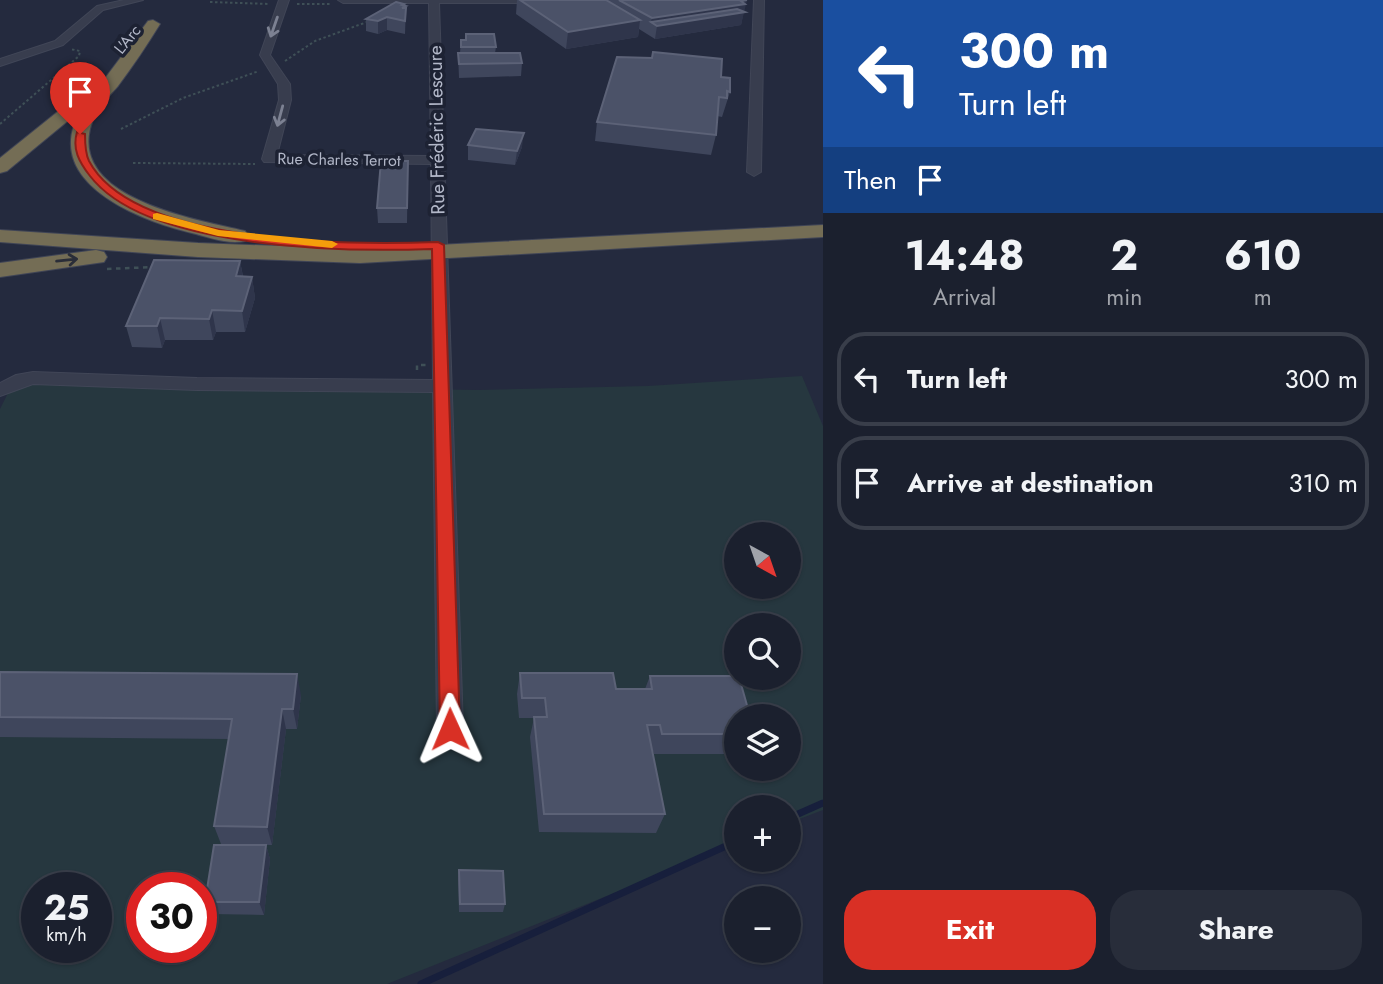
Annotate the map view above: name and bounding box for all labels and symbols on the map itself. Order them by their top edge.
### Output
one-way arrow [267,16,279,38]
street label: L'Arc [109,20,146,59]
street label: Rue Frédéric Lescure [422,45,451,215]
pin [50,62,110,134]
one-way arrow [273,105,286,127]
street label: Rue Charles Terrot [277,147,401,172]
one-way arrow [56,253,78,266]
north arrow [724,522,802,598]
position arrow [413,692,487,766]
speed limit sign: 30 [126,872,217,963]

